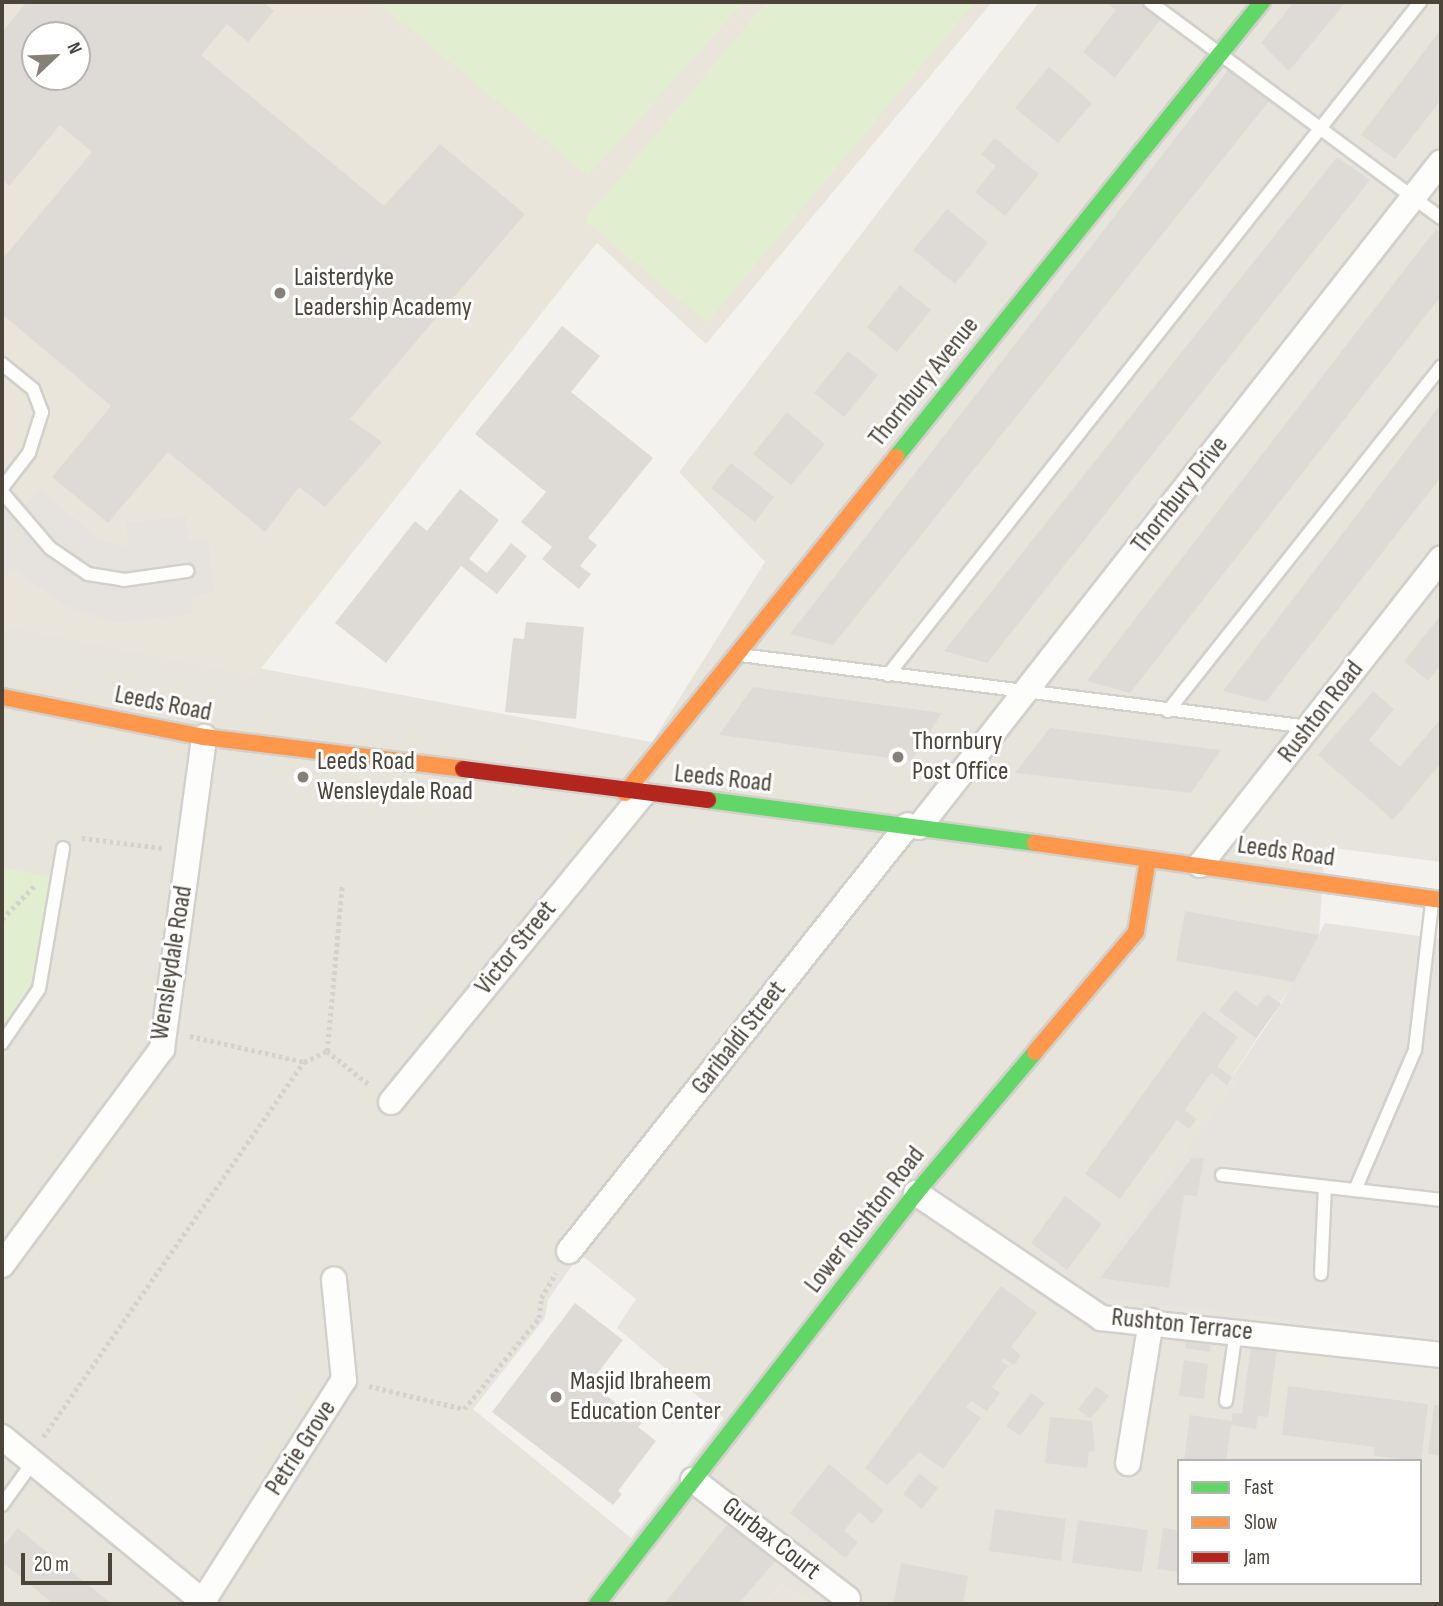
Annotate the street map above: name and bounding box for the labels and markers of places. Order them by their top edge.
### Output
place label: Laisterdyke Leadership Academy [294,262,472,324]
marker: Laisterdyke Leadership Academy [272,285,288,301]
place label: Thornbury Post Office [912,726,1008,788]
place label: Leeds Road Wensleydale Road [317,746,473,808]
marker: Thornbury Post Office [890,749,906,765]
marker: Leeds Road Wensleydale Road [295,769,311,785]
place label: Masjid Ibraheem Education Center [570,1366,721,1428]
marker: Masjid Ibraheem Education Center [548,1389,564,1405]

